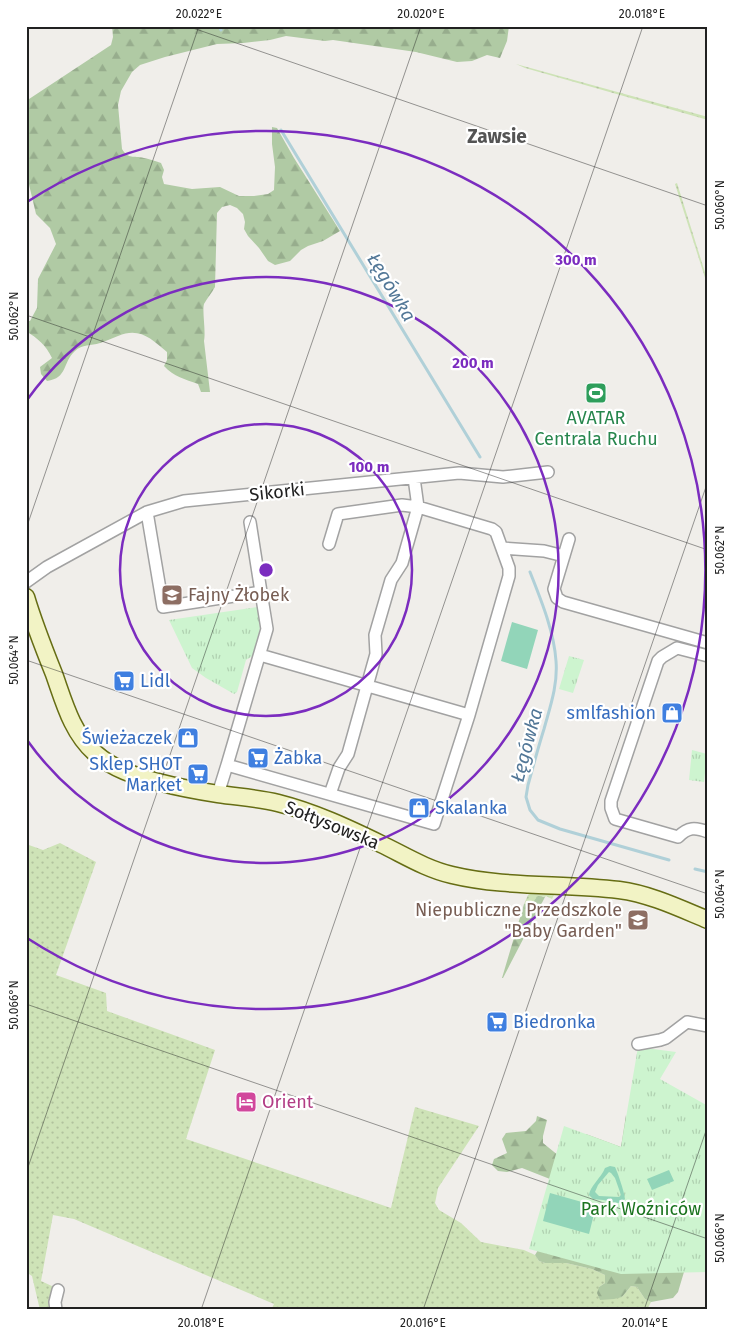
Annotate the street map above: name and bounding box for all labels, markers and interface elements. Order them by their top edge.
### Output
text: 20.022°E [176,7,222,21]
text: 20.020°E [397,7,445,21]
text: 20.018°E [619,7,665,21]
district label: Zawsie [467,125,527,148]
text: 50.060°N [713,180,727,230]
water label: Łęgówka [362,249,421,326]
text: 300 m [554,251,597,269]
text: 50.062°N [7,292,21,340]
text: 200 m [452,354,494,372]
sports icon: AVATAR Centrala Ruchu [584,381,608,405]
place label: AVATAR Centrala Ruchu [534,407,658,450]
text: 100 m [349,458,389,476]
street label: Sikorki [248,478,306,506]
text: 50.062°N [713,526,727,574]
centre of rings [257,561,275,579]
school or university icon: Fajny Żłobek [160,583,184,607]
place label: Fajny Żłobek [188,584,290,606]
text: 50.064°N [7,635,21,685]
supermarket icon: Lidl [112,669,136,693]
place label: Lidl [140,670,170,692]
shop icon: smlfashion [660,701,684,725]
place label: smlfashion [567,702,656,724]
water label: Łęgówka [506,706,547,785]
shop icon: Świeżaczek [176,726,200,750]
place label: Świeżaczek [82,727,173,749]
supermarket icon: Żabka [246,746,270,770]
place label: Żabka [274,747,322,769]
place label: Sklep SHOT Market [89,753,183,796]
supermarket icon: Sklep SHOT Market [186,762,210,786]
street label: Sołtysowska [281,796,383,854]
shop icon: Skalanka [407,796,431,820]
place label: Skalanka [435,797,508,819]
text: 50.064°N [713,869,727,919]
place label: Niepubliczne Przedszkole "Baby Garden" [415,899,622,942]
school or university icon: Niepubliczne Przedszkole "Baby Garden" [626,908,650,932]
text: 50.066°N [7,980,21,1030]
supermarket icon: Biedronka [485,1010,509,1034]
place label: Biedronka [513,1011,596,1033]
hotel icon: Orient [234,1090,258,1114]
place label: Orient [262,1091,314,1113]
park label: Park Woźniców [581,1198,701,1220]
text: 50.066°N [713,1213,727,1263]
text: 20.018°E [178,1316,224,1330]
text: 20.016°E [400,1316,446,1330]
text: 20.014°E [622,1316,668,1330]

